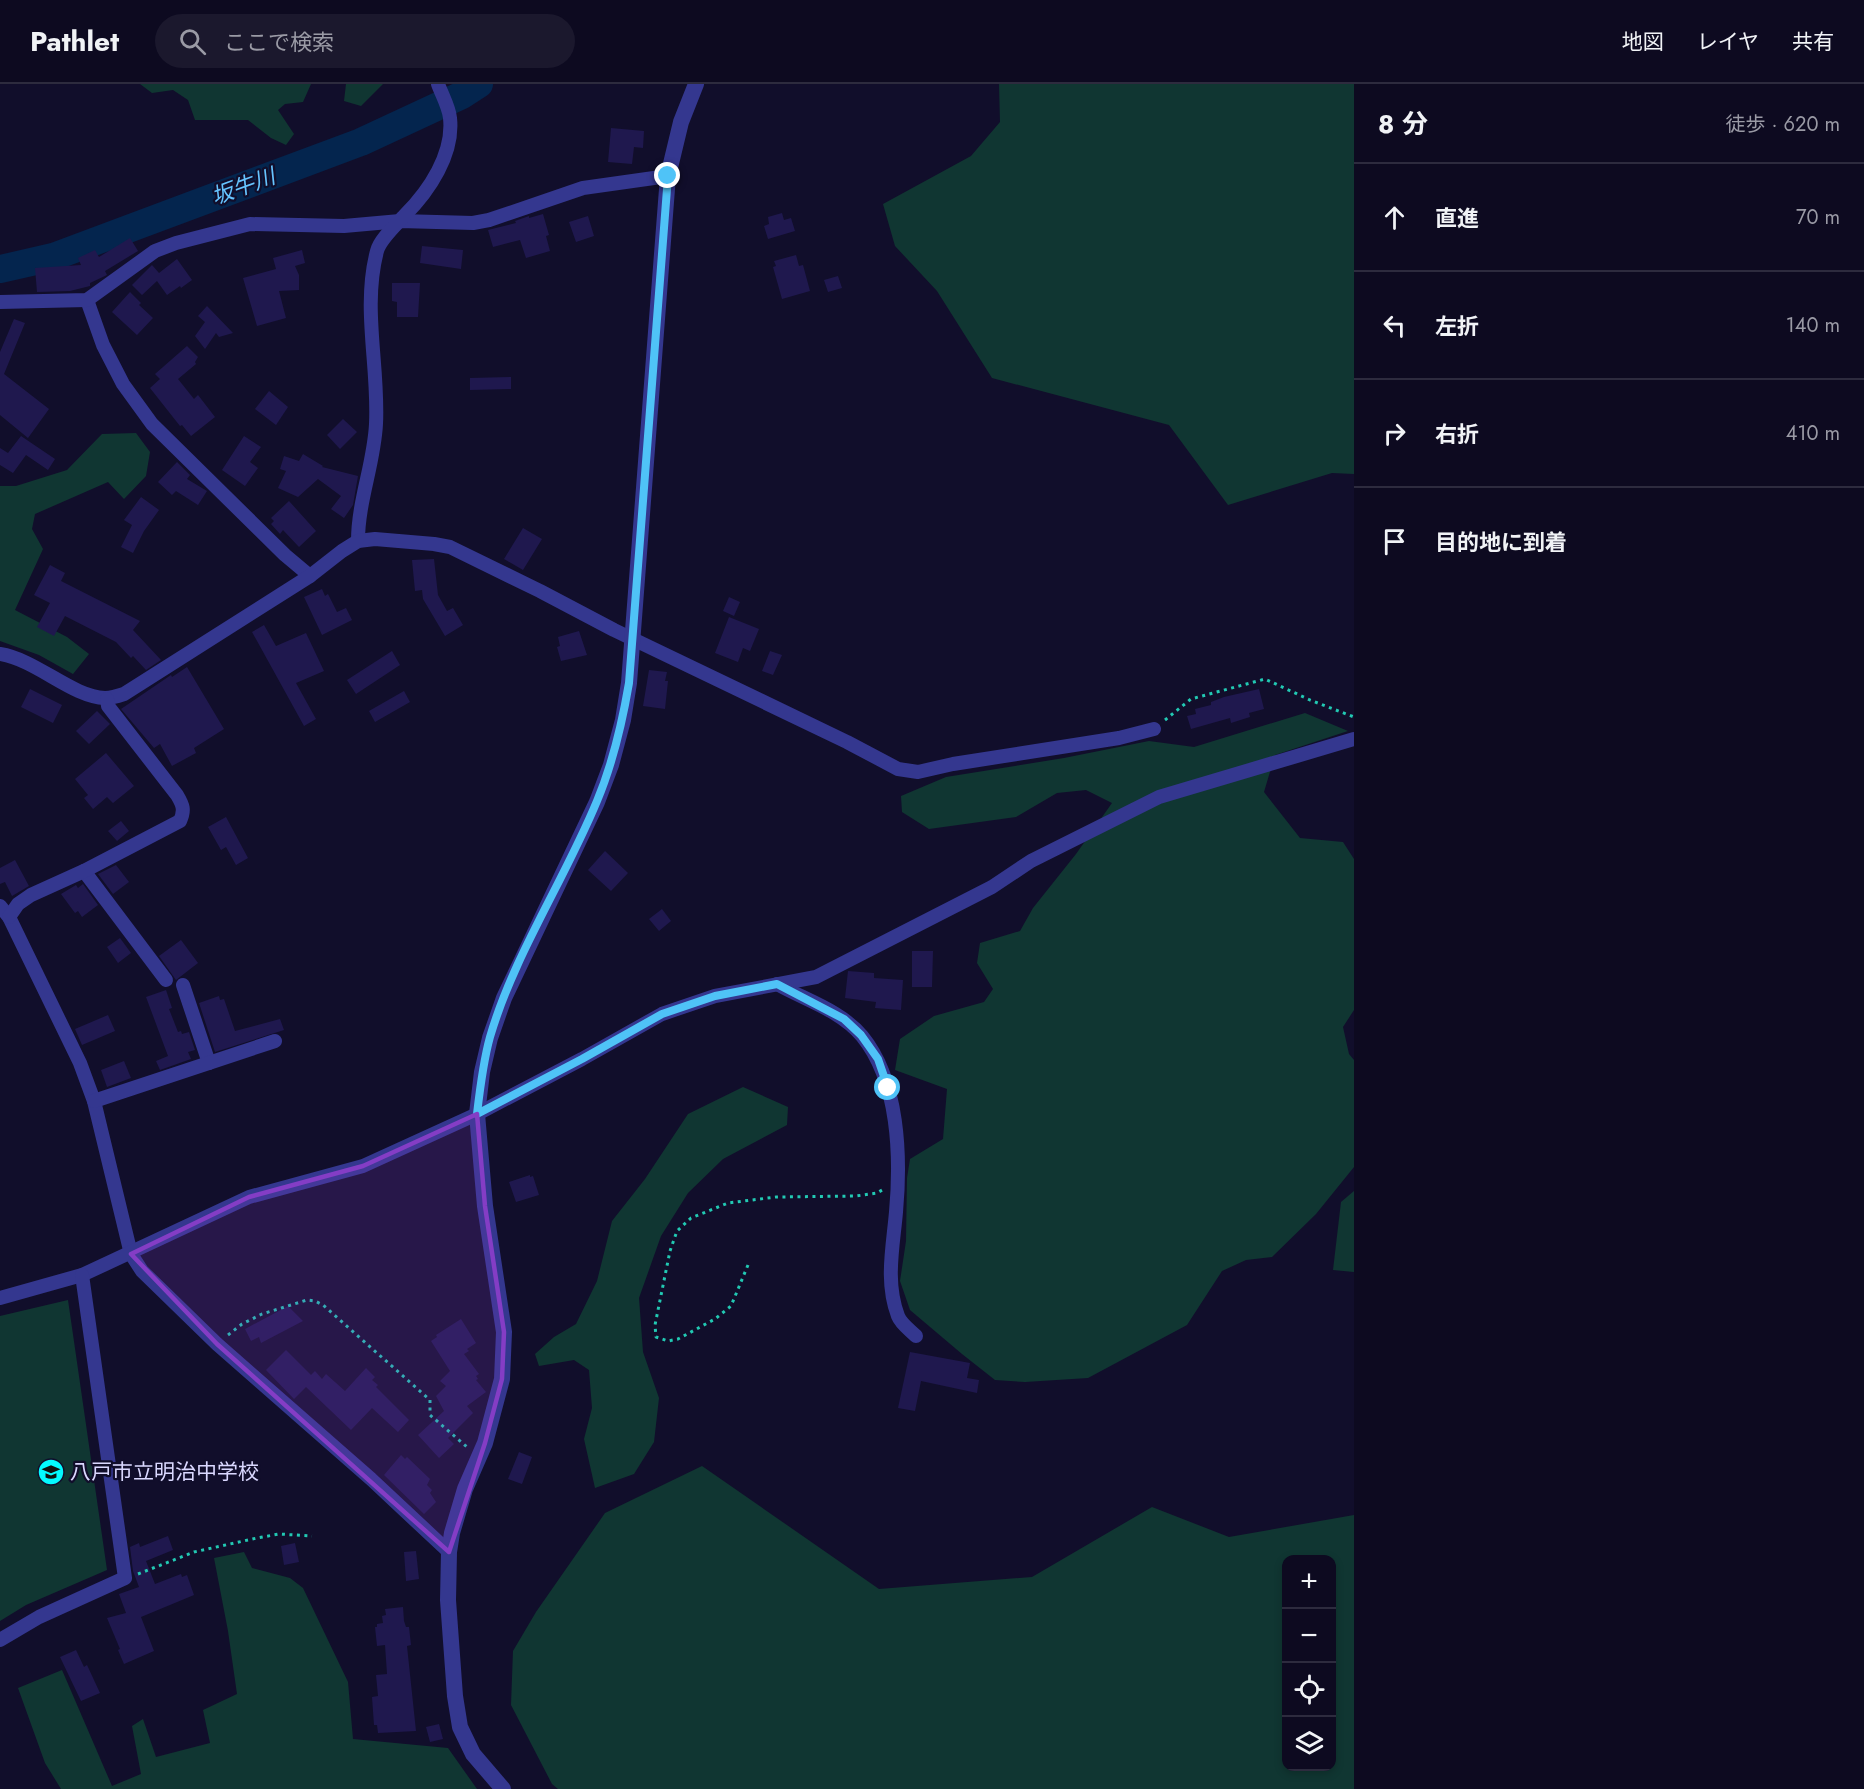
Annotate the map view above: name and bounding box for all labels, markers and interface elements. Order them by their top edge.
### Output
search box [155,14,575,68]
text: Pathlet [30,21,119,62]
icon: search [176,25,209,58]
text: ここで検索 [224,26,334,58]
text: 地図 [1622,27,1664,57]
text: レイヤ [1697,27,1759,57]
text: 共有 [1792,27,1834,57]
text: 8 分 [1378,105,1428,143]
text: 徒歩 · 620 m [1726,110,1840,139]
water label: 坂牛川 [207,159,281,212]
route end [654,162,680,188]
icon: ahead [1378,201,1411,234]
text: 直進 [1435,202,1479,234]
text: 70 m [1796,203,1840,232]
icon: left [1378,309,1411,342]
text: 左折 [1435,310,1479,342]
text: 140 m [1786,311,1840,340]
icon: right [1378,417,1411,450]
text: 右折 [1435,418,1479,450]
text: 410 m [1786,419,1840,448]
icon: arrive [1378,525,1411,558]
text: 目的地に到着 [1435,526,1567,558]
route start [874,1074,900,1100]
school or university icon: 八戸市立明治中学校 [36,1457,66,1487]
place label: 八戸市立明治中学校 [70,1457,259,1487]
map controls [1282,1555,1336,1771]
button: + [1282,1555,1336,1609]
button: − [1282,1609,1336,1663]
button: locate [1282,1663,1336,1717]
button: layers [1282,1717,1336,1771]

